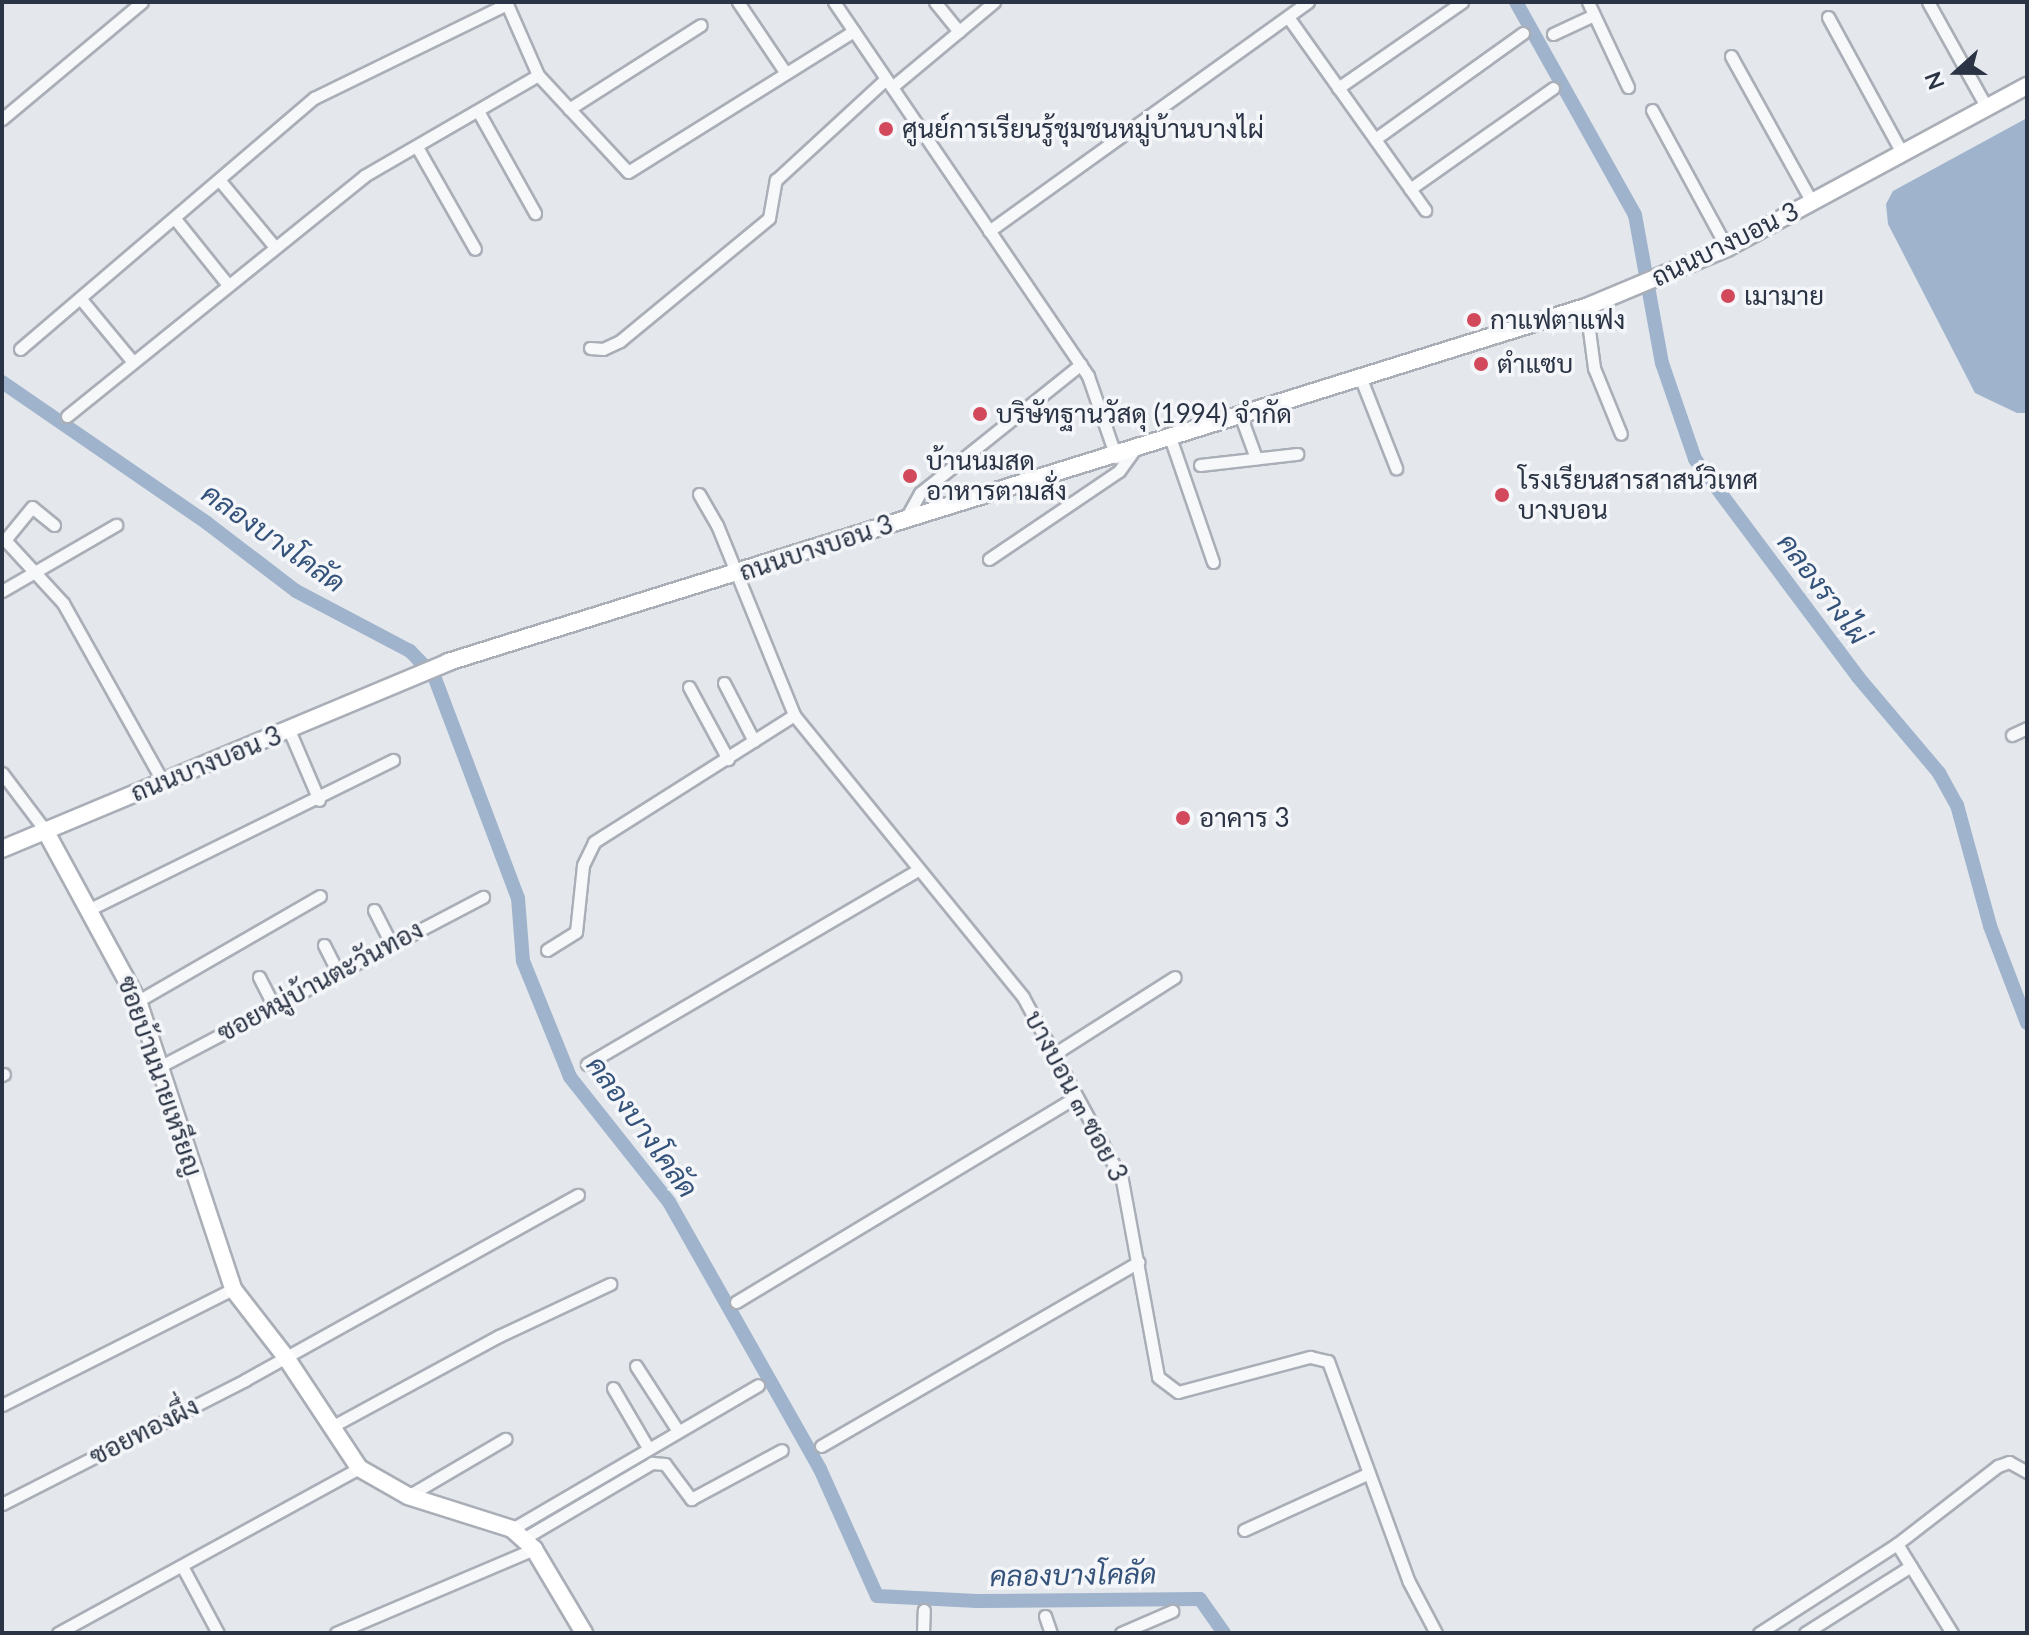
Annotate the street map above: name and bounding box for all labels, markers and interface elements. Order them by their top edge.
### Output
north arrow [1917,32,1997,112]
text: N [1918,68,1950,94]
place label: ศูนย์การเรียนรู้ชุมชนหมู่บ้านบางไผ่ [902,113,1264,145]
marker: ศูนย์การเรียนรู้ชุมชนหมู่บ้านบางไผ่ [877,120,895,138]
street label: ถนนบางบอน 3 [1646,195,1804,293]
place label: เมามาย [1744,280,1824,312]
marker: เมามาย [1719,287,1737,305]
place label: กาแฟตาแฟง [1490,304,1625,336]
marker: กาแฟตาแฟง [1465,311,1483,329]
place label: ตำแซบ [1497,348,1573,380]
marker: ตำแซบ [1472,355,1490,373]
place label: บริษัทฐานวัสดุ (1994) จำกัด [996,398,1292,430]
marker: บริษัทฐานวัสดุ (1994) จำกัด [971,405,989,423]
place label: บ้านนมสด อาหารตามสั่ง [926,445,1067,506]
place label: โรงเรียนสารสาสน์วิเทศ บางบอน [1518,464,1758,526]
marker: บ้านนมสด อาหารตามสั่ง [901,467,919,485]
water label: คลองบางโคลัด [196,475,352,599]
marker: โรงเรียนสารสาสน์วิเทศ บางบอน [1493,486,1511,504]
street label: ถนนบางบอน 3 [735,508,897,588]
water label: คลองรางไผ่ [1771,526,1877,650]
street label: ถนนบางบอน 3 [126,720,286,808]
place label: อาคาร 3 [1199,802,1289,834]
marker: อาคาร 3 [1174,809,1192,827]
street label: ซอยหมู่บ้านตะวันทอง [212,914,428,1048]
street label: ซอยบ้านนายเหรียญ [111,972,209,1180]
street label: บางบอน ๓ ซอย 3 [1018,1005,1134,1187]
water label: คลองบางโคลัด [580,1049,706,1203]
street label: ซอยทองผึ่ง [84,1390,204,1472]
water label: คลองบางโคลัด [989,1556,1157,1592]

